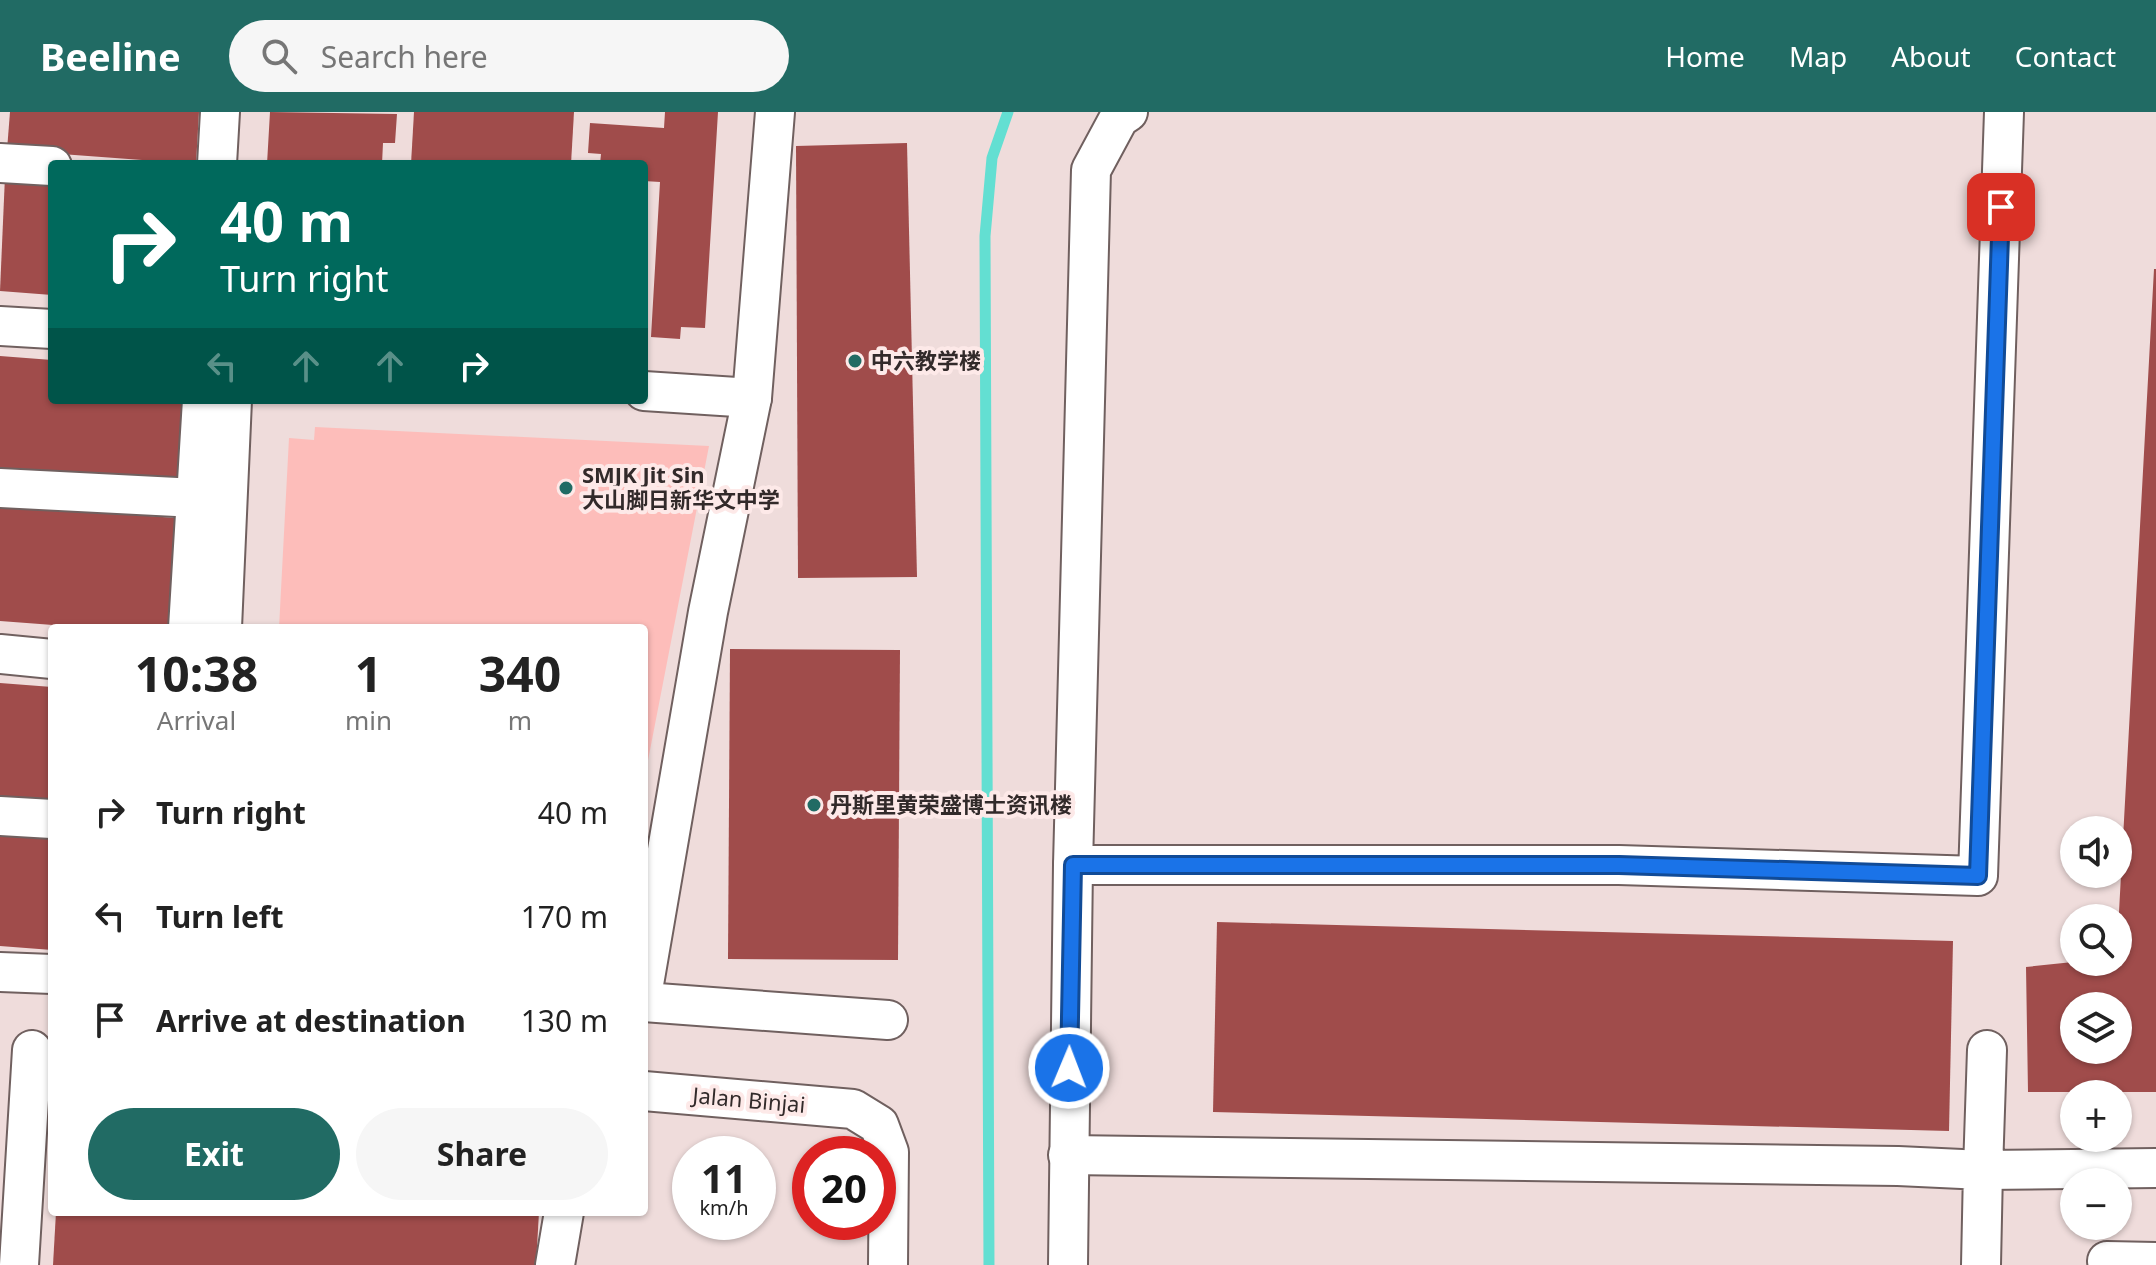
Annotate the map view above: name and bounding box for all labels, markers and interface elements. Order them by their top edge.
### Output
search box [229,20,789,92]
text: Beeline [40,30,181,82]
icon: search [257,34,301,78]
text: Search here [321,36,488,77]
text: Home [1665,37,1745,75]
text: Map [1789,37,1847,75]
text: About [1891,37,1971,75]
text: Contact [2015,37,2116,75]
pin [1967,173,2035,241]
text: 40 m [220,182,353,258]
icon: arrive [1979,185,2023,229]
icon: right [88,192,192,296]
text: Turn right [220,254,388,303]
icon: left [200,344,244,388]
icon: ahead [284,344,328,388]
icon: ahead [368,344,412,388]
icon: right [452,344,496,388]
place label: 中六教学楼 [871,345,981,375]
marker: 中六教学楼 [846,352,864,370]
place label: SMJK Jit Sin 大山脚日新华文中学 [582,459,780,514]
marker: SMJK Jit Sin 大山脚日新华文中学 [557,479,575,497]
text: 10:38 [135,641,258,706]
text: 1 [355,641,382,706]
text: 340 [479,641,561,706]
text: Arrival [157,702,236,738]
text: min [345,702,392,738]
text: m [508,702,532,738]
place label: 丹斯里黄荣盛博士资讯楼 [830,789,1072,819]
icon: right [88,790,132,834]
text: Turn right [156,792,306,833]
text: 40 m [538,792,608,833]
marker: 丹斯里黄荣盛博士资讯楼 [805,796,823,814]
map controls [2060,816,2132,1240]
button: sound [2060,816,2132,888]
icon: left [88,894,132,938]
text: Turn left [156,896,284,937]
text: 170 m [521,896,608,937]
button: search [2060,904,2132,976]
button: layers [2060,992,2132,1064]
icon: arrive [88,998,132,1042]
text: Arrive at destination [156,1000,466,1041]
text: 130 m [521,1000,608,1041]
position arrow [1027,1026,1111,1110]
street label: Jalan Binjai [690,1079,807,1119]
button: + [2060,1080,2132,1152]
button: Exit [88,1108,340,1200]
button: Share [356,1108,608,1200]
speed limit sign: 20 [792,1136,896,1240]
text: 11 [701,1150,747,1205]
button: − [2060,1168,2132,1240]
text: km/h [699,1194,749,1221]

